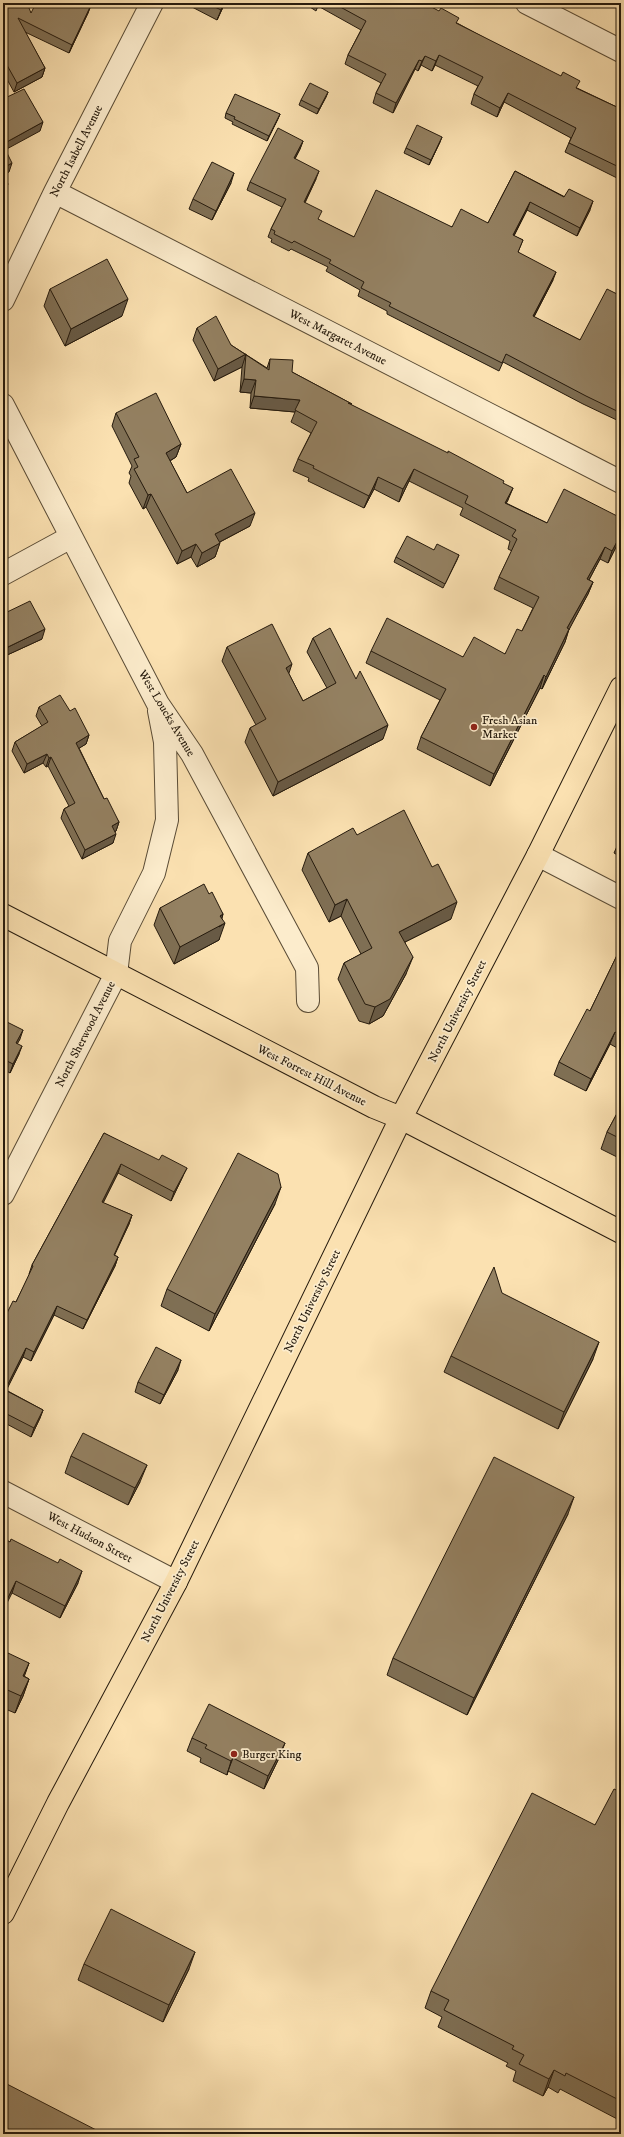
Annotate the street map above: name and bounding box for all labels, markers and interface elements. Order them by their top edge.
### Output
street label: North Isabell Avenue [47,103,106,200]
street label: West Margaret Avenue [285,306,389,369]
street label: West Loucks Avenue [134,666,198,759]
place label: Fresh Asian Market [482,713,538,742]
marker: Fresh Asian Market [469,722,479,732]
street label: North University Street [425,957,490,1065]
street label: North Sherwood Avenue [52,979,119,1090]
street label: West Forrest Hill Avenue [254,1041,369,1109]
street label: North University Street [281,1247,344,1355]
street label: West Hudson Street [44,1508,135,1566]
street label: North University Street [138,1537,203,1645]
place label: Burger King [242,1747,301,1762]
marker: Burger King [229,1749,239,1759]

